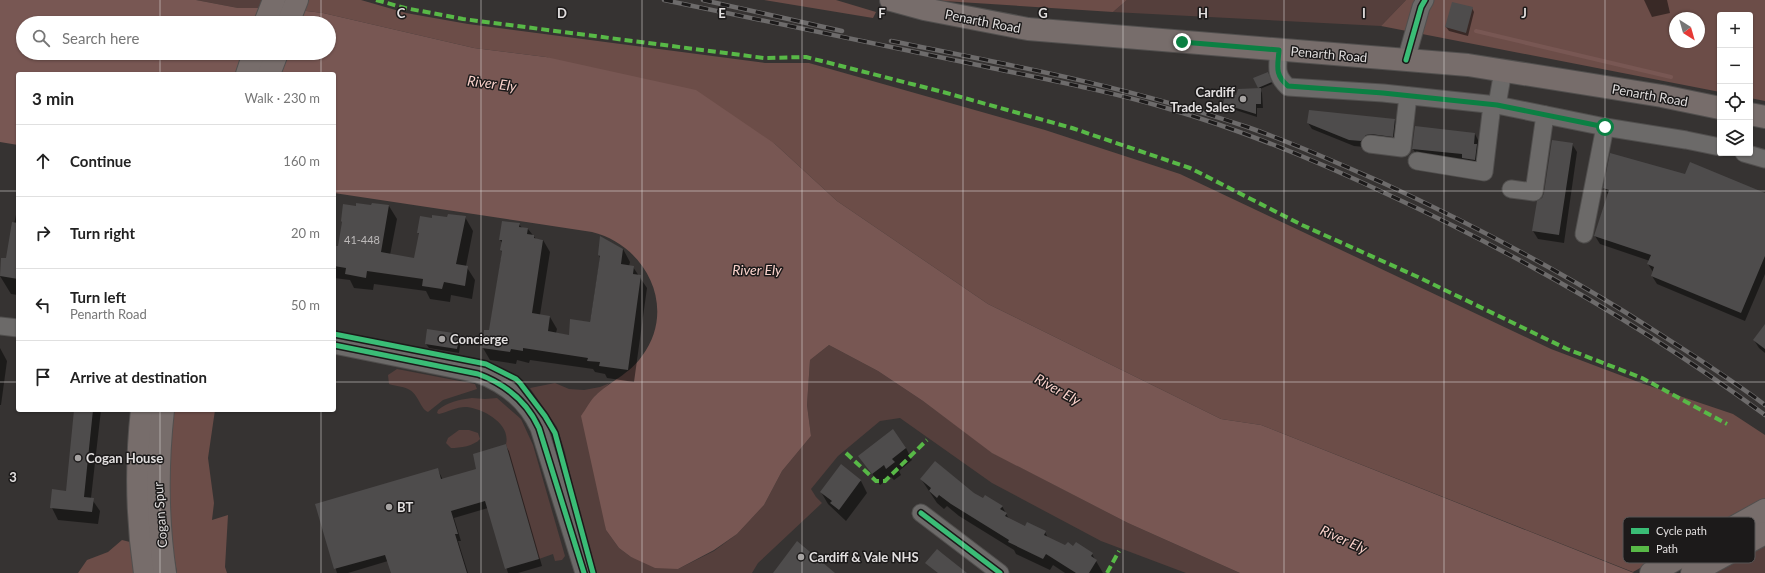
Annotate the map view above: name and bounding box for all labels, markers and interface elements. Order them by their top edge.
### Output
text: C [397,5,406,21]
text: D [557,5,567,21]
text: E [718,5,726,21]
text: F [878,5,886,21]
text: G [1038,5,1048,21]
text: H [1198,5,1208,21]
text: I [1362,5,1366,21]
text: J [1521,5,1527,21]
street label: Penarth Road [944,6,1022,36]
north arrow [1669,12,1705,48]
map controls [1717,12,1753,156]
button: + [1717,12,1753,48]
search box [16,16,336,60]
icon: search [30,27,52,49]
text: Search here [62,29,139,47]
route end [1173,33,1191,51]
street label: Penarth Road [1290,43,1368,65]
button: − [1717,48,1753,84]
water label: River Ely [466,72,518,94]
street label: Penarth Road [1611,80,1689,110]
place label: Cardiff Trade Sales [1170,84,1235,115]
button: locate [1717,84,1753,120]
text: 3 min [32,88,74,109]
text: Walk · 230 m [244,90,320,106]
marker: Cardiff Trade Sales [1238,94,1248,104]
route start [1596,118,1614,136]
button: layers [1717,120,1753,156]
icon: ahead [32,150,54,172]
text: Continue [70,152,131,170]
text: 160 m [283,153,320,169]
icon: right [32,222,54,244]
text: Turn right [70,224,135,242]
text: 20 m [291,225,320,241]
house number: 41-448 [344,233,380,246]
water label: River Ely [732,261,782,278]
text: Turn left [70,288,126,306]
icon: left [32,294,54,316]
text: 50 m [291,297,320,313]
text: Penarth Road [70,306,147,322]
place label: Concierge [450,331,508,347]
marker: Concierge [437,334,447,344]
icon: arrive [32,366,54,388]
text: Arrive at destination [70,368,207,386]
water label: River Ely [1032,370,1084,409]
place label: Cogan House [86,450,163,466]
marker: Cogan House [73,453,83,463]
text: 3 [9,469,17,485]
street label: Cogan Spur [150,481,170,548]
place label: BT [397,499,413,515]
marker: BT [384,502,394,512]
legend [1623,517,1755,563]
water label: River Ely [1318,521,1370,557]
text: Cycle path [1656,524,1707,537]
text: Path [1656,542,1678,555]
place label: Cardiff & Vale NHS [809,549,919,565]
marker: Cardiff & Vale NHS [796,552,806,562]

